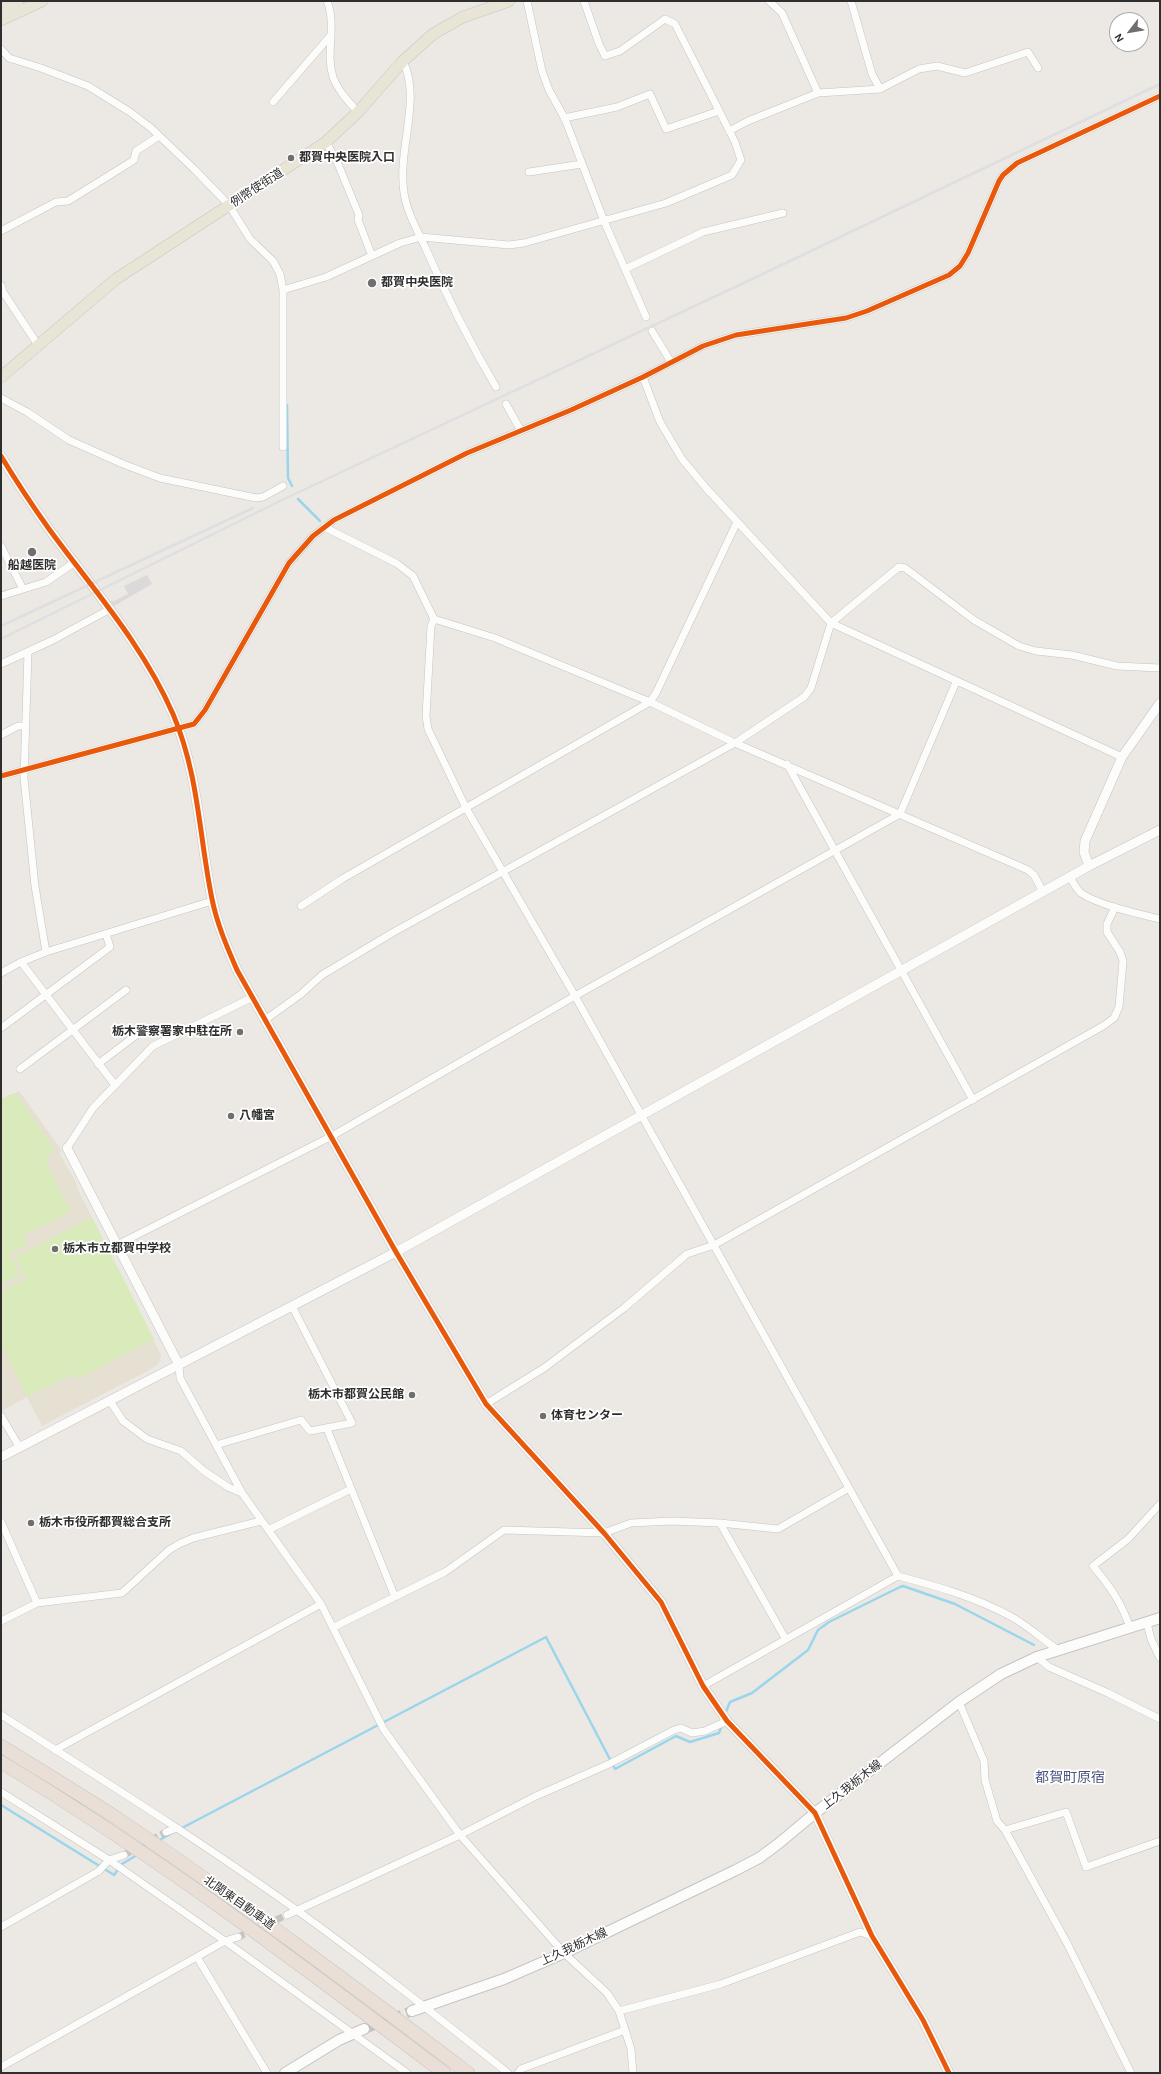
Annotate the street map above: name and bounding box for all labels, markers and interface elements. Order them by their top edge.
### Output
north arrow [1109,12,1149,52]
text: N [1112,31,1127,45]
place label: 都賀中央医院入口 [299,151,395,165]
marker: 都賀中央医院入口 [286,153,296,163]
street label: 例幣使街道 [228,166,286,210]
place label: 都賀中央医院 [381,276,453,290]
marker: 都賀中央医院 [366,277,378,289]
marker: 船越医院 [26,546,38,558]
place label: 船越医院 [8,559,56,573]
place label: 栃木警察署家中駐在所 [112,1025,232,1039]
marker: 栃木警察署家中駐在所 [235,1027,245,1037]
place label: 八幡宮 [239,1109,275,1123]
marker: 八幡宮 [226,1111,236,1121]
place label: 栃木市立都賀中学校 [63,1242,171,1256]
marker: 栃木市立都賀中学校 [50,1244,60,1254]
place label: 栃木市都賀公民館 [308,1388,404,1402]
marker: 栃木市都賀公民館 [407,1390,417,1400]
place label: 体育センター [551,1409,623,1423]
marker: 体育センター [538,1411,548,1421]
place label: 栃木市役所都賀総合支所 [39,1516,171,1530]
marker: 栃木市役所都賀総合支所 [26,1518,36,1528]
street label: 上久我栃木線 [819,1757,885,1813]
district label: 都賀町原宿 [1035,1770,1105,1786]
street label: 北関東自動車道 [200,1873,278,1933]
street label: 上久我栃木線 [538,1925,610,1969]

